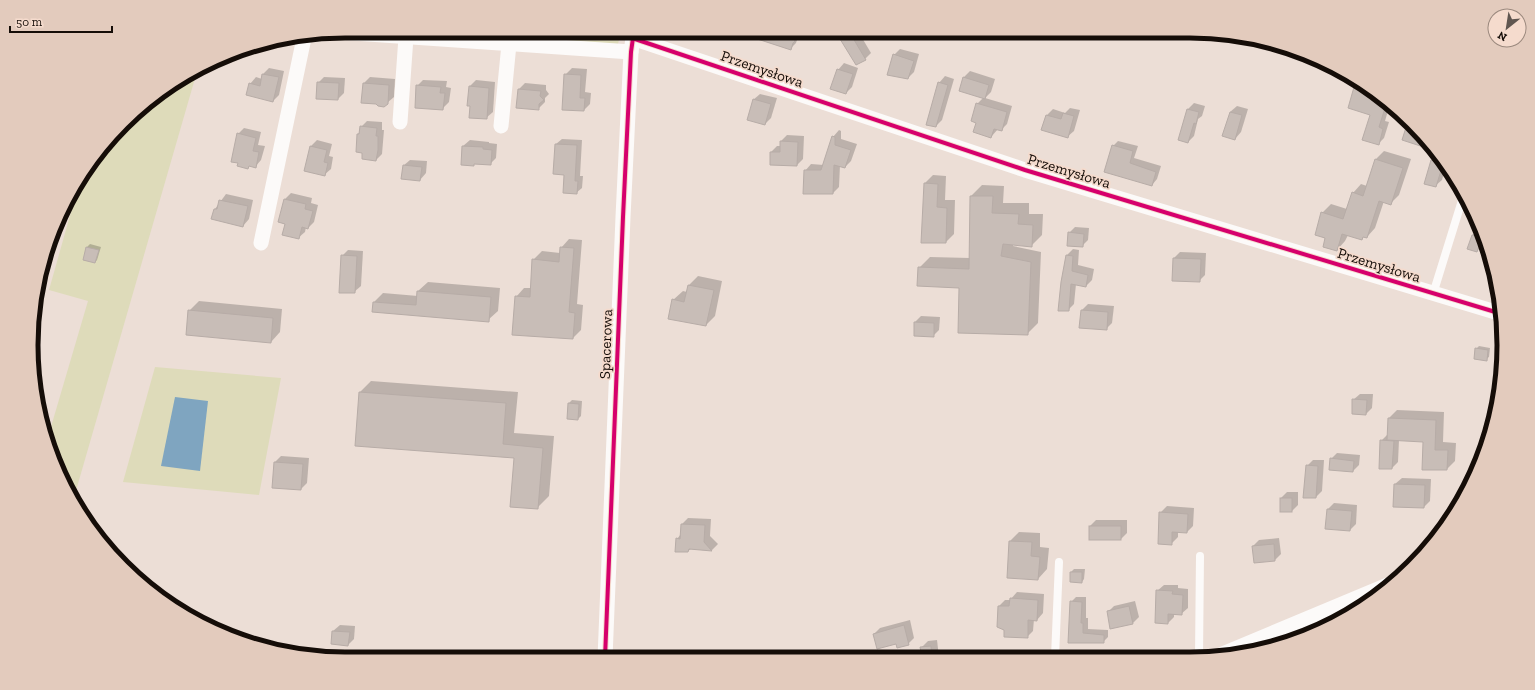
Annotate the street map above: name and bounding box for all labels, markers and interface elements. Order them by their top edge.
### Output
scale bar [10,8,112,34]
north arrow [1487,8,1527,48]
text: 50 m [16,15,43,29]
text: N [1495,28,1509,44]
street label: Przemysłowa [718,47,806,91]
street label: Przemysłowa [1025,150,1113,192]
street label: Przemysłowa [1335,244,1423,286]
street label: Spacerowa [596,309,616,379]

